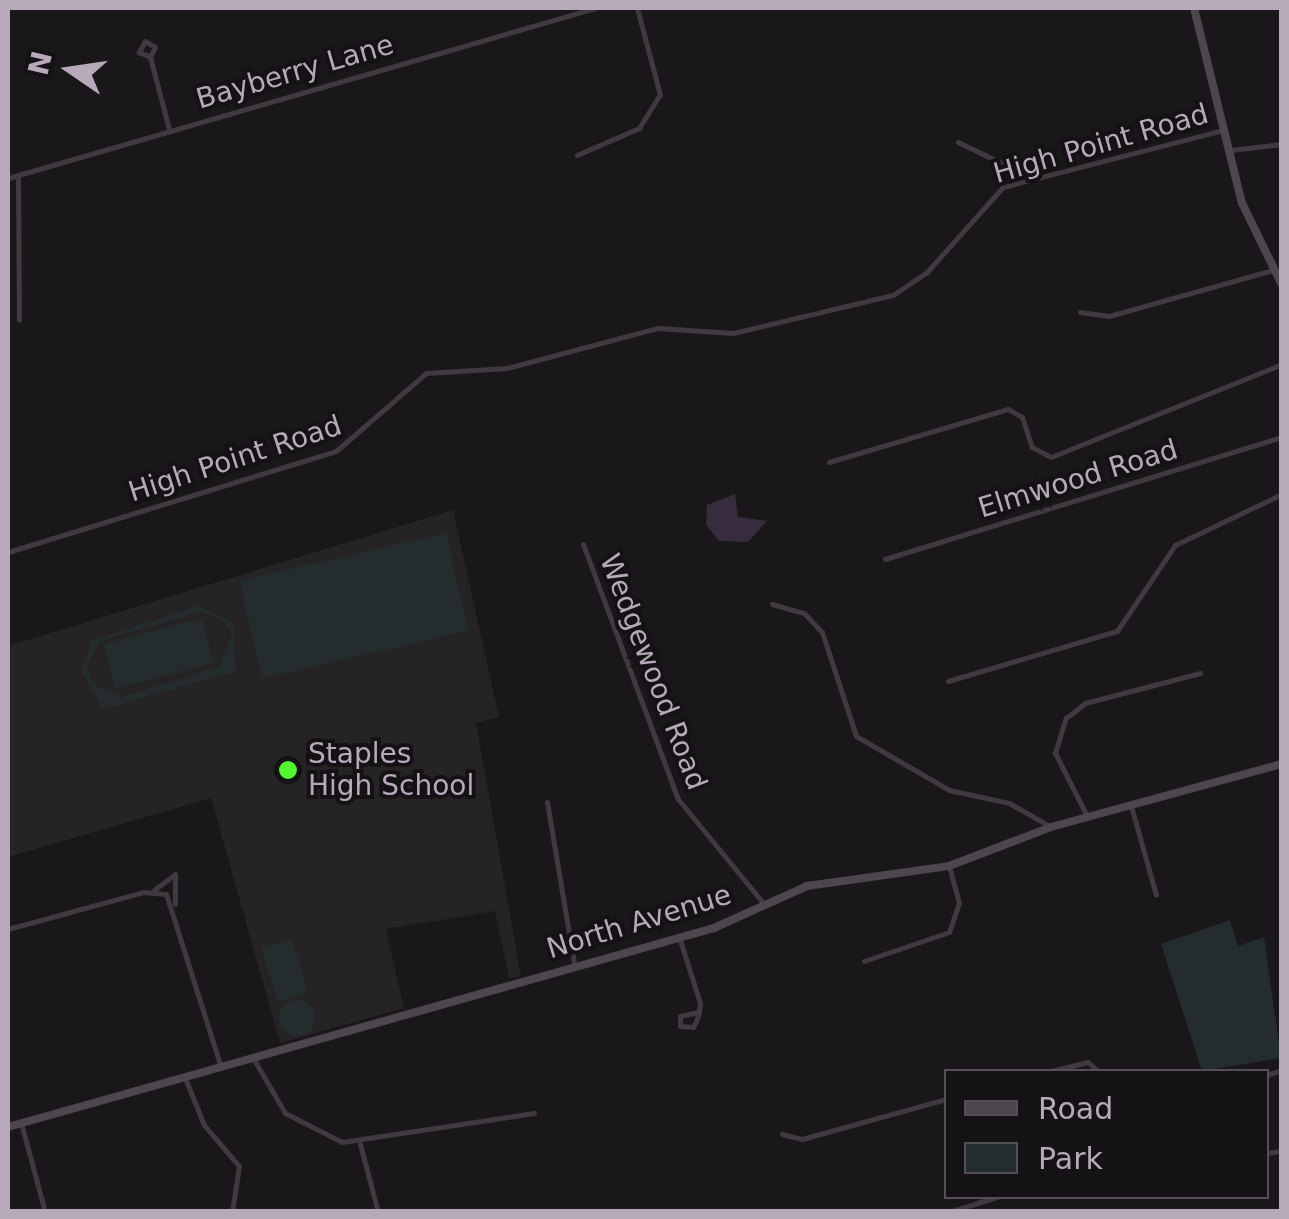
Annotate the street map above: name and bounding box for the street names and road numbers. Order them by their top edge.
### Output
street label: Bayberry Lane [192,28,398,116]
street label: High Point Road [990,97,1212,191]
street label: High Point Road [124,409,346,509]
street label: Elmwood Road [974,433,1182,525]
street label: Wedgewood Road [592,549,714,795]
street label: North Avenue [543,878,735,966]

